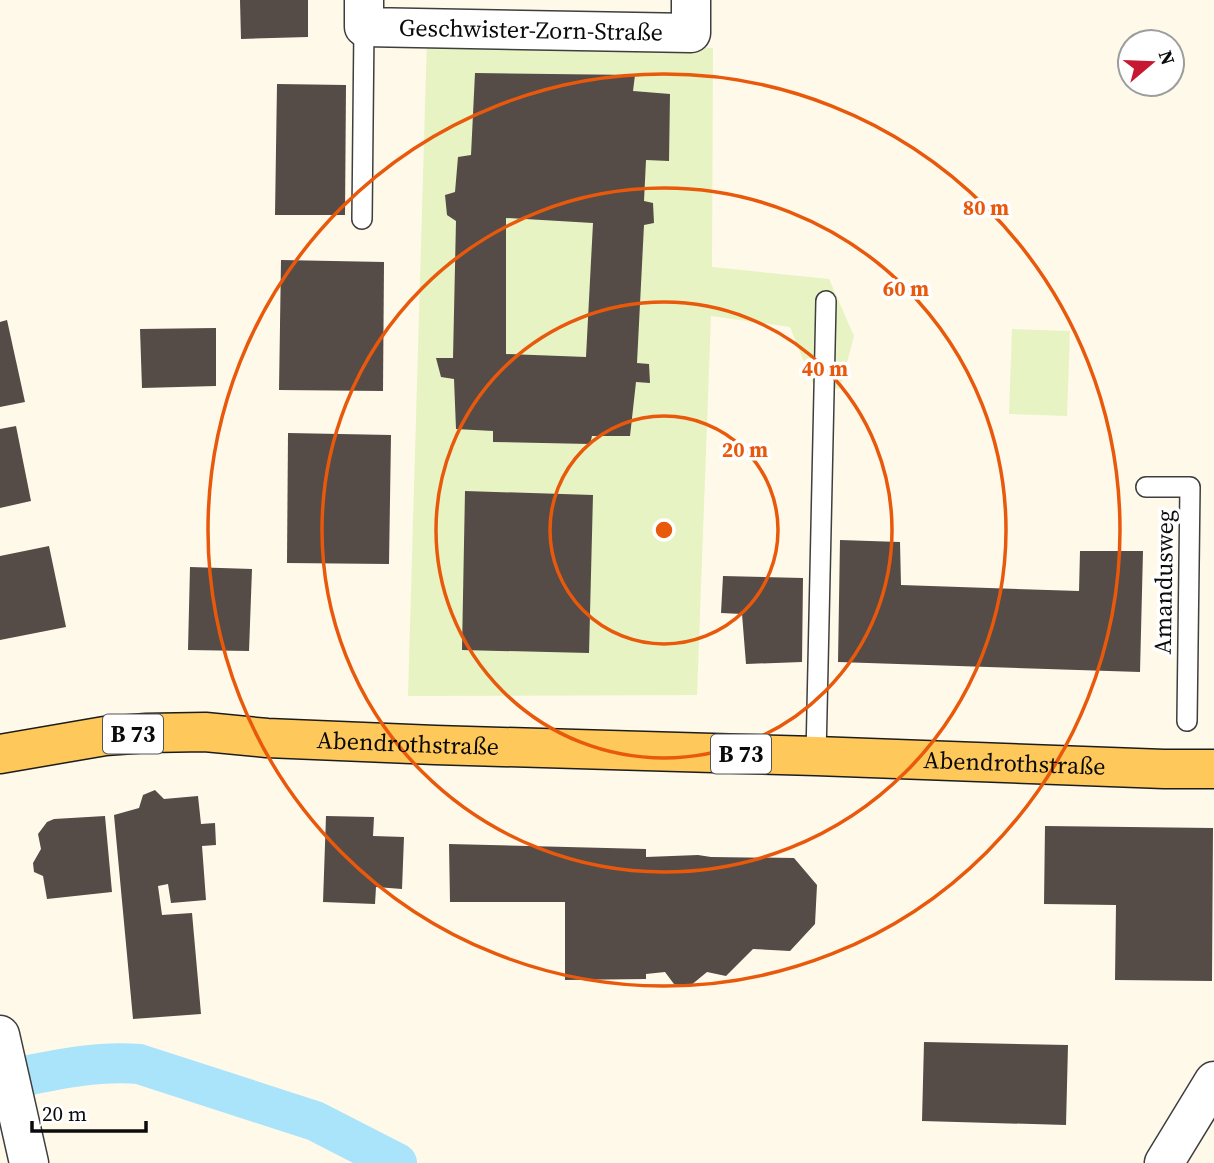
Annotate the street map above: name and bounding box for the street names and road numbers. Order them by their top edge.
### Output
street label: Geschwister-Zorn-Straße [399,11,663,48]
street label: Amandusweg [1146,509,1181,655]
road number: B 73 [103,714,163,754]
street label: Abendrothstraße [316,723,499,763]
road number: B 73 [711,734,771,774]
street label: Abendrothstraße [923,743,1106,783]

